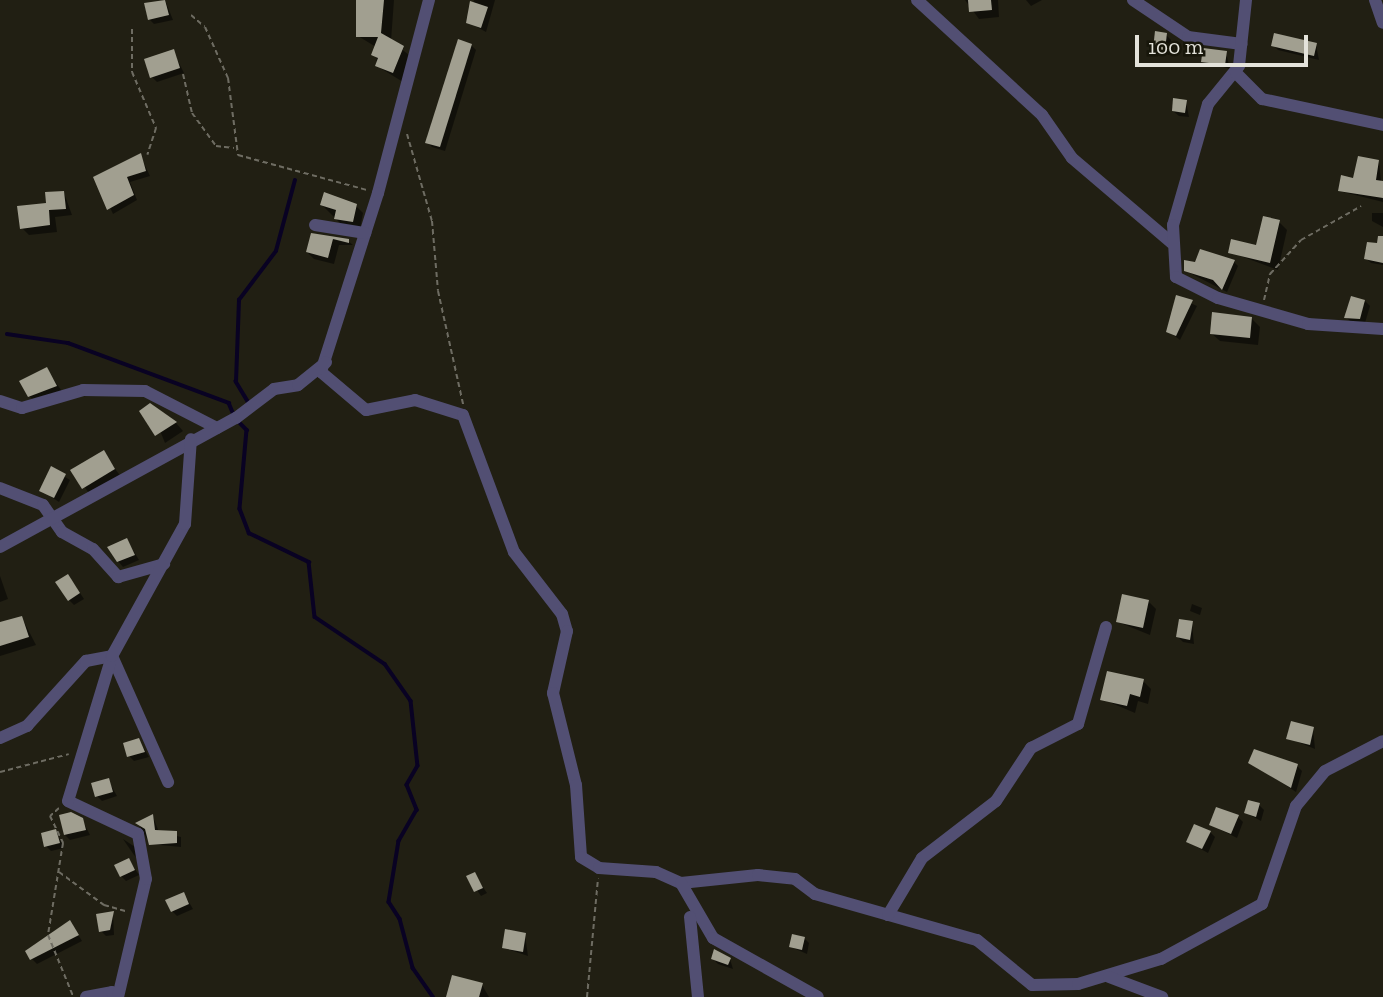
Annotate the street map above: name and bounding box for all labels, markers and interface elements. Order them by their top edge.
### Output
scale bar [1138,21,1311,65]
text: 100 m [1148,34,1203,59]

